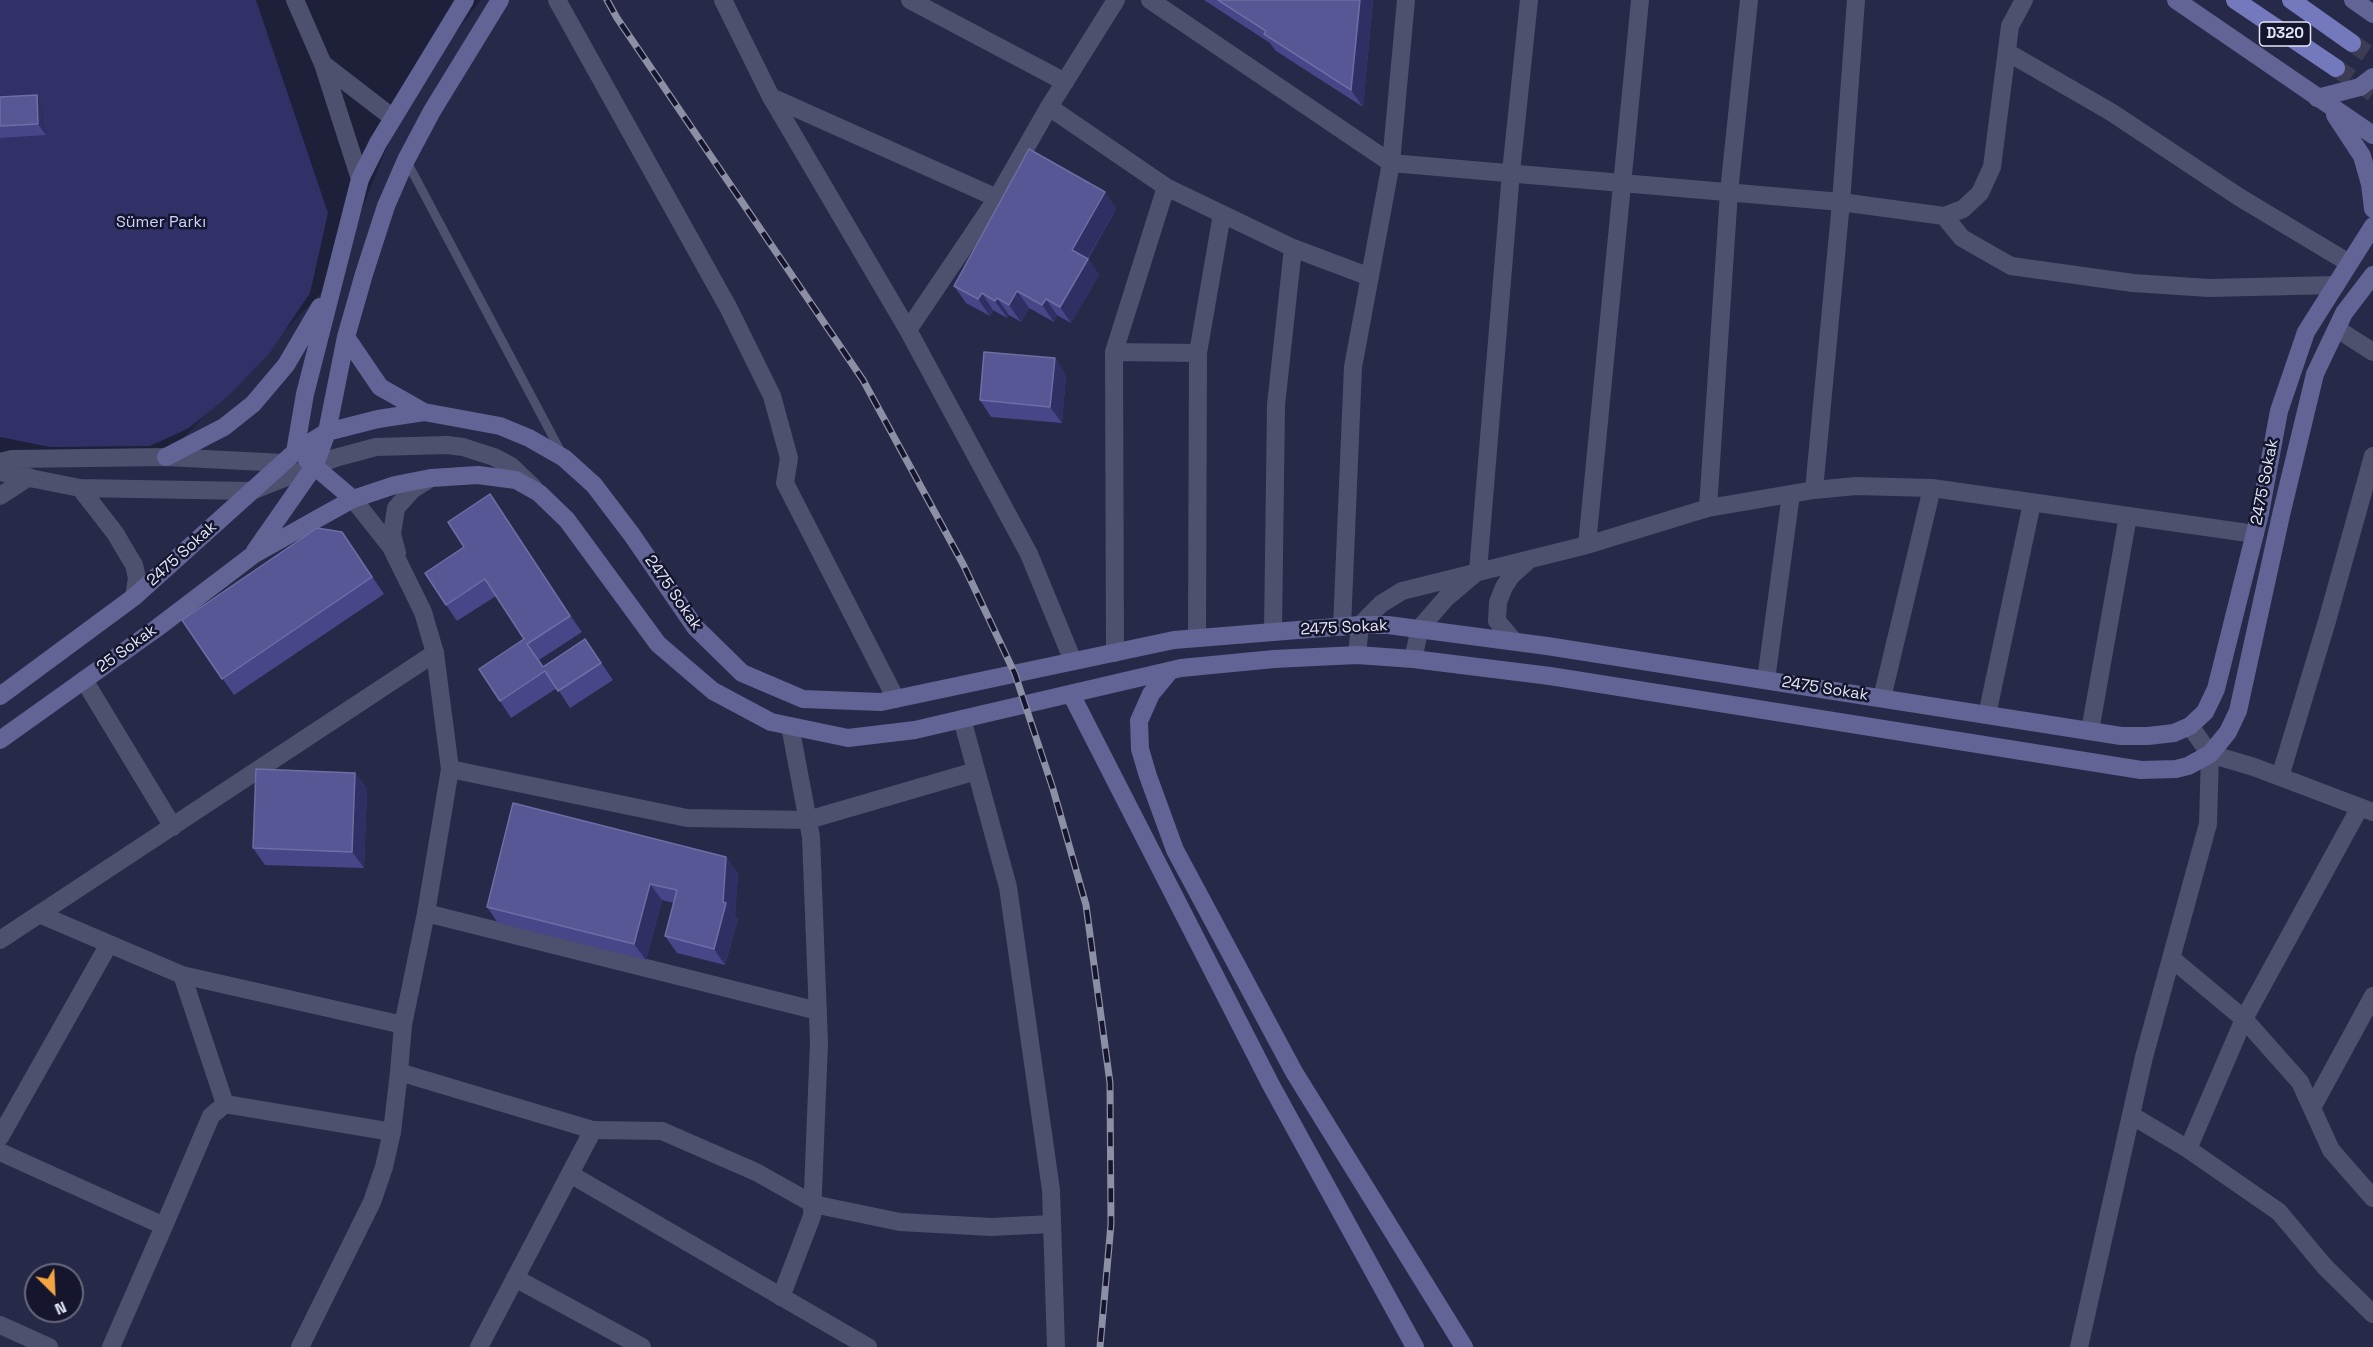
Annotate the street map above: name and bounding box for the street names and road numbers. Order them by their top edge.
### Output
road number: D320 [2260,22,2310,46]
street label: 2475 Sokak [2247,437,2283,527]
street label: 2475 Sokak [143,518,221,590]
street label: 2475 Sokak [640,552,706,634]
street label: 2475 Sokak [1300,616,1388,640]
street label: 25 Sokak [93,621,161,677]
street label: 2475 Sokak [1780,673,1870,705]

